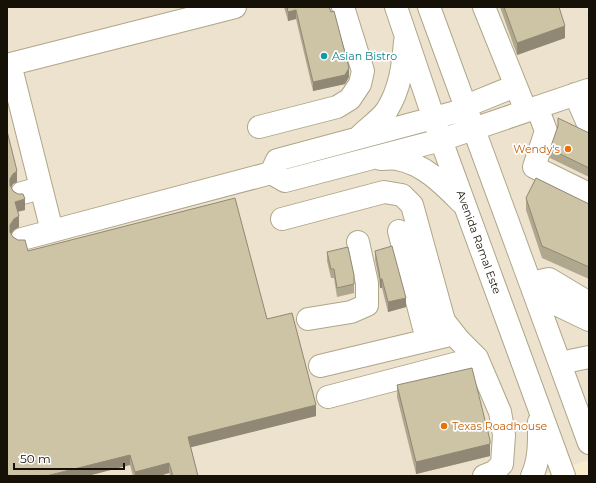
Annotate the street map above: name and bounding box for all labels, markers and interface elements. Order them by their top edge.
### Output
place label: Asian Bistro [332,49,397,63]
marker: Asian Bistro [319,51,329,61]
place label: Wendy's [513,142,561,156]
marker: Wendy's [563,144,573,154]
street label: Avenida Ramal Este [454,188,504,296]
place label: Texas Roadhouse [452,419,548,433]
marker: Texas Roadhouse [439,421,449,431]
scale bar [14,445,124,471]
text: 50 m [20,451,51,466]

